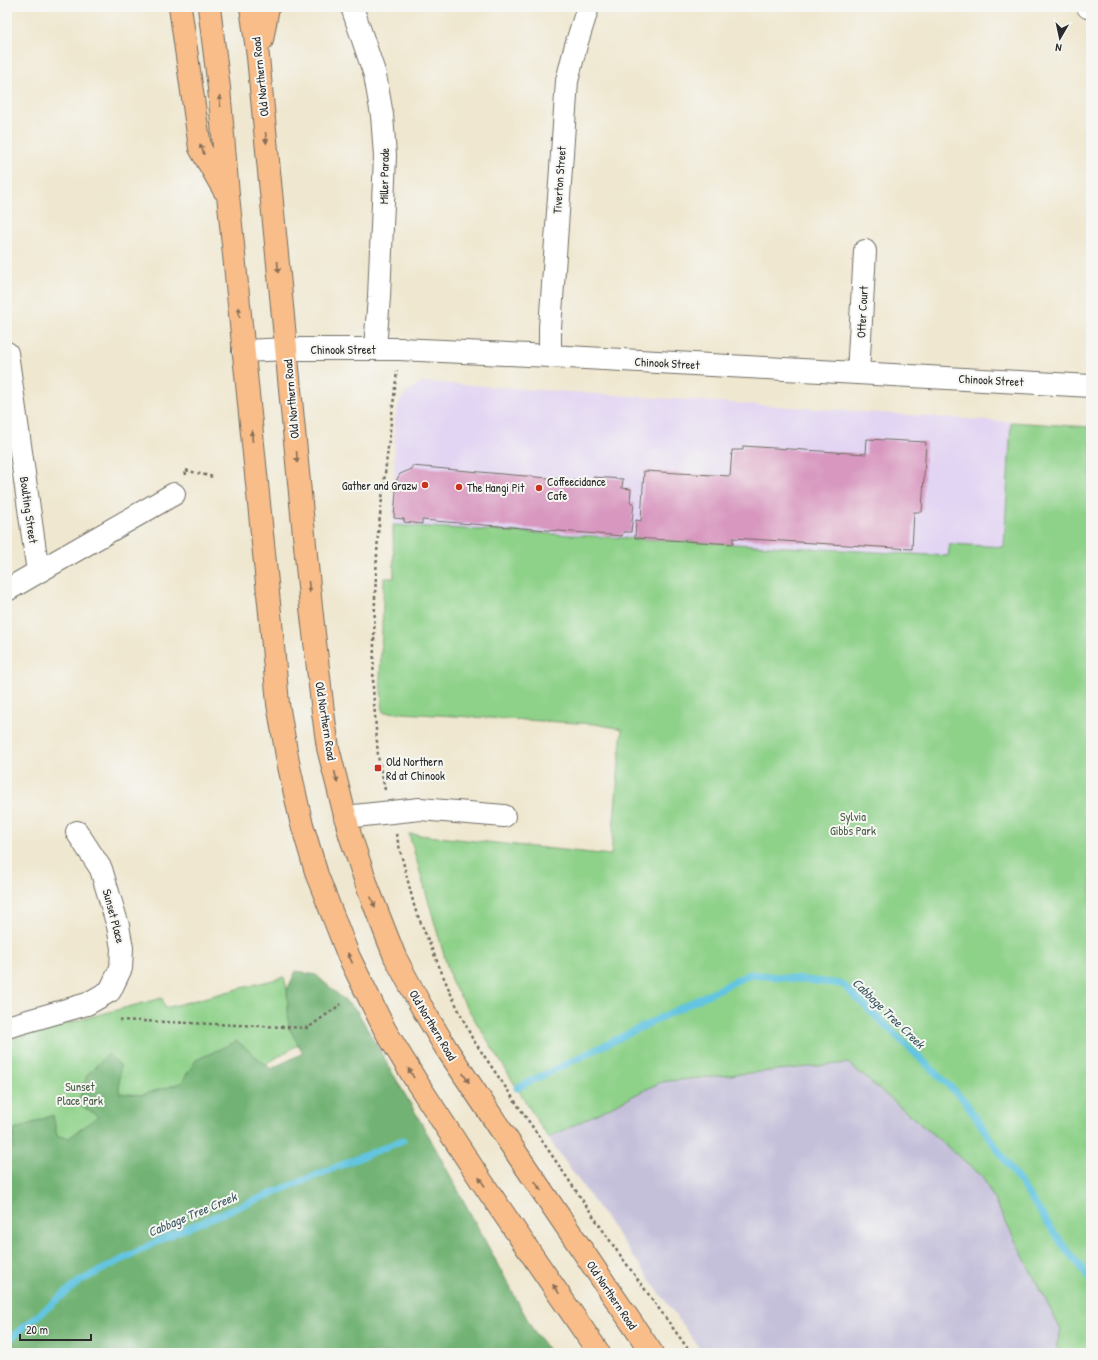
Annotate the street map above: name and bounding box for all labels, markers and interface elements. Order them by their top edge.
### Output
north arrow [1040,18,1080,58]
street label: Old Northern Road [247,36,273,117]
text: N [1054,40,1062,55]
one-way arrow [216,95,223,107]
one-way arrow [263,132,269,144]
one-way arrow [199,143,205,155]
street label: Tiverton Street [548,145,570,214]
street label: Miller Parade [375,147,393,204]
one-way arrow [275,261,282,273]
street label: Otter Court [852,285,872,338]
one-way arrow [236,306,243,318]
street label: Chinook Street [310,341,376,358]
street label: Chinook Street [634,353,701,373]
street label: Old Northern Road [279,358,303,439]
street label: Chinook Street [958,370,1025,390]
one-way arrow [249,430,255,442]
one-way arrow [293,451,300,463]
place label: Coffeecidance Cafe [547,473,606,504]
street label: Boulting Street [16,476,42,545]
place label: Gather and Grazw [342,477,417,494]
place label: The Hangi Pit [467,479,525,496]
marker: Gather and Grazw [420,480,430,490]
marker: The Hangi Pit [454,482,464,492]
marker: Coffeecidance Cafe [534,483,544,493]
one-way arrow [305,581,312,593]
street label: Old Northern Road [311,680,341,762]
place label: Old Northern Rd at Chinook [386,753,445,784]
marker: Old Northern Rd at Chinook [373,763,383,773]
one-way arrow [333,771,339,783]
park label: Sylvia Gibbs Park [830,808,876,839]
street label: Sunset Place [99,887,129,945]
one-way arrow [370,896,376,908]
one-way arrow [346,952,352,964]
water label: Cabbage Tree Creek [848,974,930,1054]
street label: Old Northern Road [405,987,461,1064]
one-way arrow [407,1067,414,1079]
one-way arrow [462,1073,470,1083]
park label: Sunset Place Park [57,1078,103,1109]
one-way arrow [478,1177,486,1187]
one-way arrow [534,1181,542,1191]
water label: Cabbage Tree Creek [145,1187,241,1242]
street label: Old Northern Road [583,1257,641,1333]
one-way arrow [552,1284,560,1294]
scale bar [20,1316,91,1342]
text: 20 m [26,1321,48,1338]

